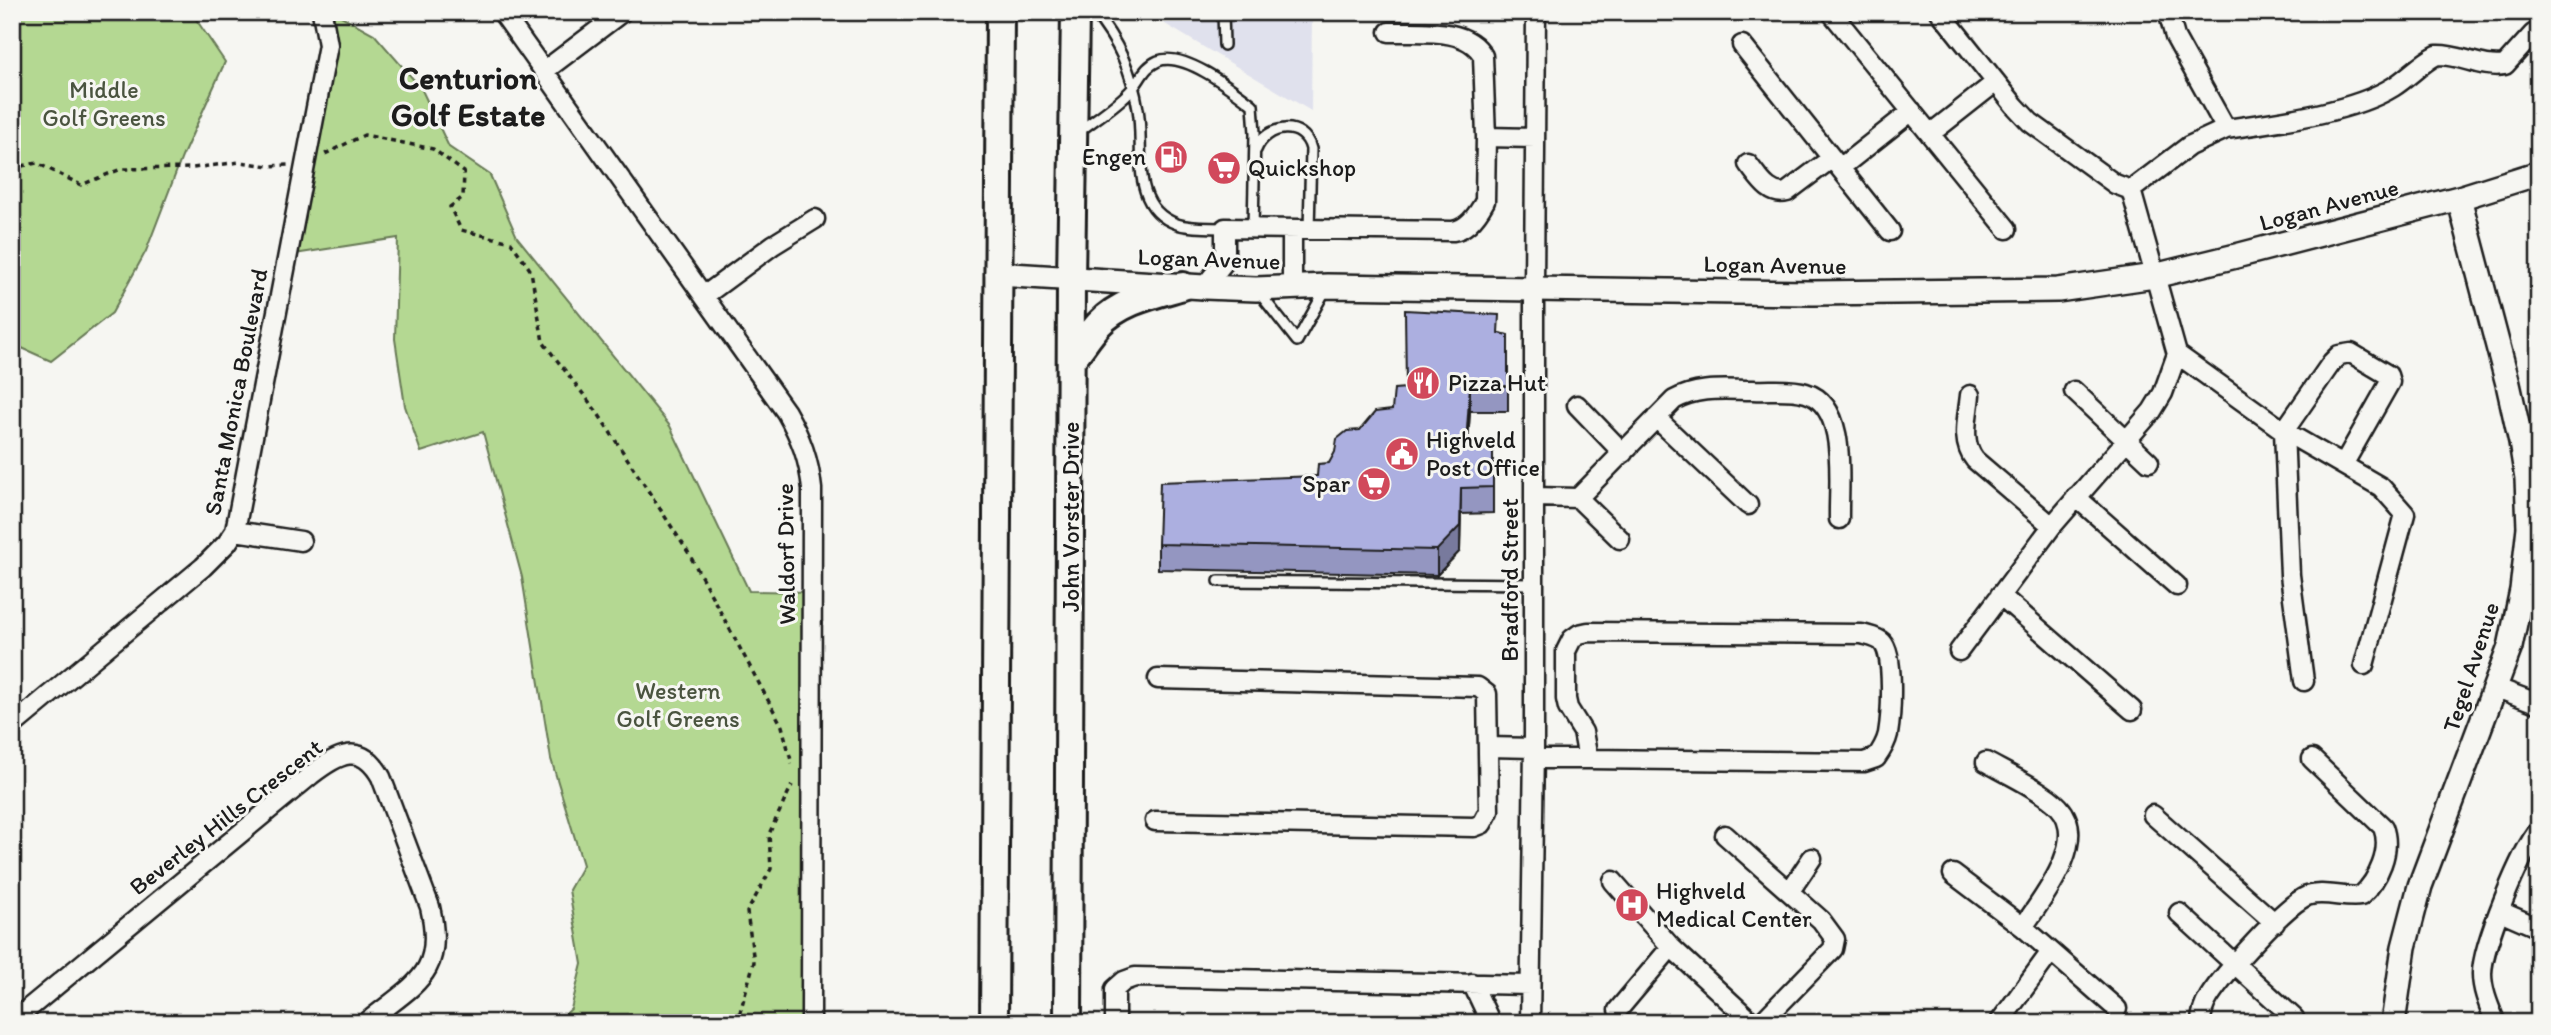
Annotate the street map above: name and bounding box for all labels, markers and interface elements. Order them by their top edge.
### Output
district label: Centurion Golf Estate [391,59,545,134]
park label: Middle Golf Greens [42,75,166,132]
fuel station icon: Engen [1152,138,1190,176]
place label: Engen [1082,142,1146,171]
supermarket icon: Quickshop [1205,149,1243,187]
place label: Quickshop [1248,153,1356,182]
street label: Logan Avenue [2256,172,2402,237]
street label: Logan Avenue [1137,242,1281,275]
street label: Logan Avenue [1703,249,1847,280]
street label: Santa Monica Boulevard [197,266,274,518]
restaurant icon: Pizza Hut [1404,364,1442,402]
place label: Pizza Hut [1448,368,1546,397]
street label: John Vorster Drive [1056,422,1085,612]
place label: Highveld Post Office [1426,425,1540,482]
public building icon: Highveld Post Office [1383,435,1421,473]
supermarket icon: Spar [1355,465,1393,503]
place label: Spar [1302,469,1350,498]
street label: Waldorf Drive [770,483,801,625]
street label: Bradford Street [1495,498,1524,662]
street label: Tegel Avenue [2436,598,2505,735]
park label: Western Golf Greens [616,676,740,733]
street label: Beverley Hills Crescent [123,732,328,901]
place label: Highveld Medical Center [1656,876,1812,933]
hospital icon: Highveld Medical Center [1613,886,1651,924]

